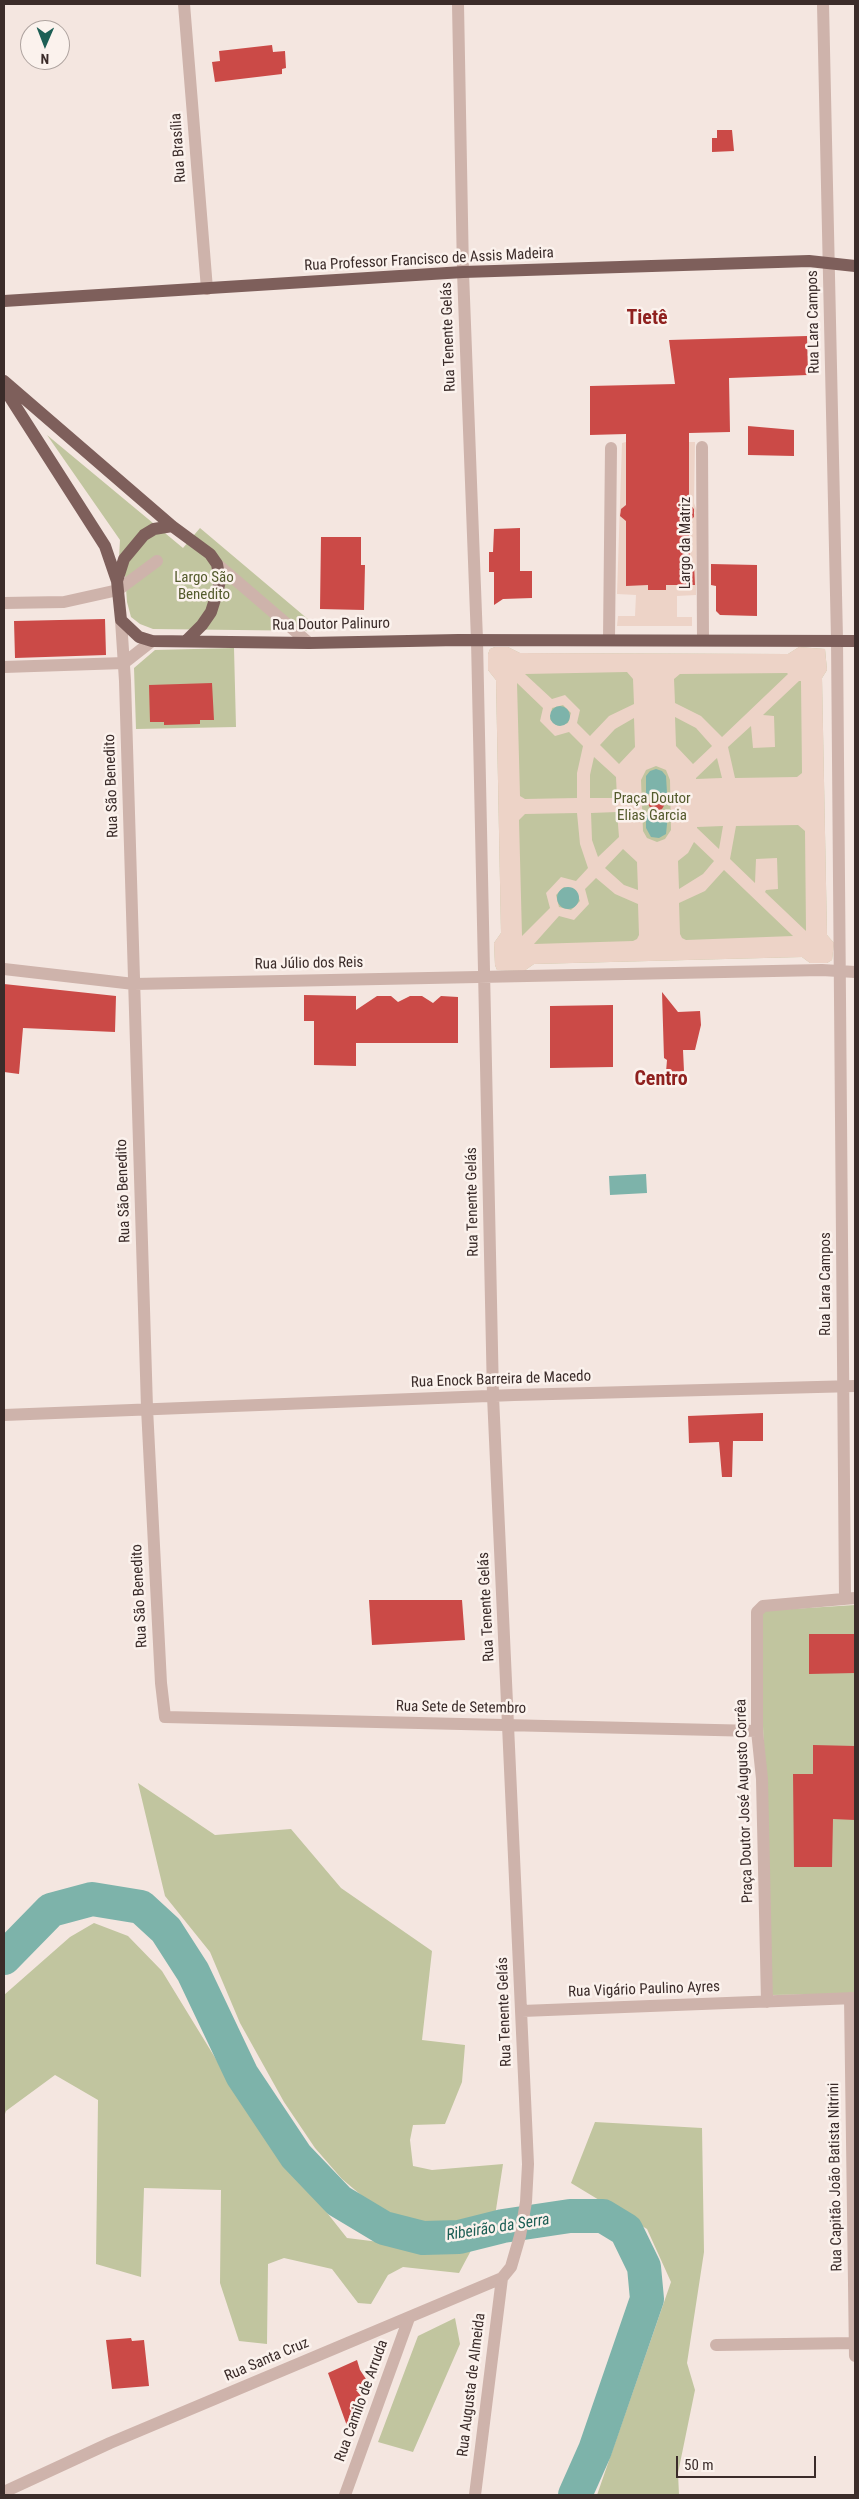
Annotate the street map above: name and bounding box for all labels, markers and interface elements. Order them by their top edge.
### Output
north arrow [20,20,70,70]
text: N [40,51,49,67]
street label: Rua Brasília [168,112,190,184]
street label: Rua Professor Francisco de Assis Madeira [304,244,554,276]
street label: Rua Lara Campos [804,270,824,374]
street label: Rua Tenente Gelás [438,282,460,392]
district label: Tietê [626,307,668,331]
street label: Largo da Matriz [677,497,695,589]
park label: Largo São Benedito [174,569,234,604]
street label: Rua Doutor Palinuro [272,615,390,635]
street label: Rua São Benedito [101,734,123,838]
park label: Praça Doutor Elias Garcia [613,790,691,825]
street label: Rua Júlio dos Reis [254,954,364,974]
district label: Centro [634,1068,688,1092]
street label: Rua São Benedito [113,1139,135,1243]
street label: Rua Tenente Gelás [463,1147,483,1257]
street label: Rua Lara Campos [817,1232,835,1336]
street label: Rua Enock Barreira de Macedo [411,1368,591,1392]
street label: Rua São Benedito [128,1544,152,1648]
street label: Rua Tenente Gelás [475,1552,499,1662]
street label: Rua Sete de Setembro [396,1698,526,1718]
street label: Praça Doutor José Augusto Corrêa [732,1699,758,1903]
street label: Rua Tenente Gelás [494,1957,516,2067]
street label: Rua Vigário Paulino Ayres [568,1978,720,2002]
street label: Rua Capitão João Batista Nitrini [825,2082,847,2272]
water label: Ribeirão da Serra [445,2210,551,2246]
street label: Rua Augusta de Almeida [454,2312,490,2458]
street label: Rua Santa Cruz [222,2334,312,2386]
street label: Rua Camilo de Arruda [332,2338,392,2464]
scale bar [679,2446,819,2478]
text: 50 m [684,2456,714,2474]

